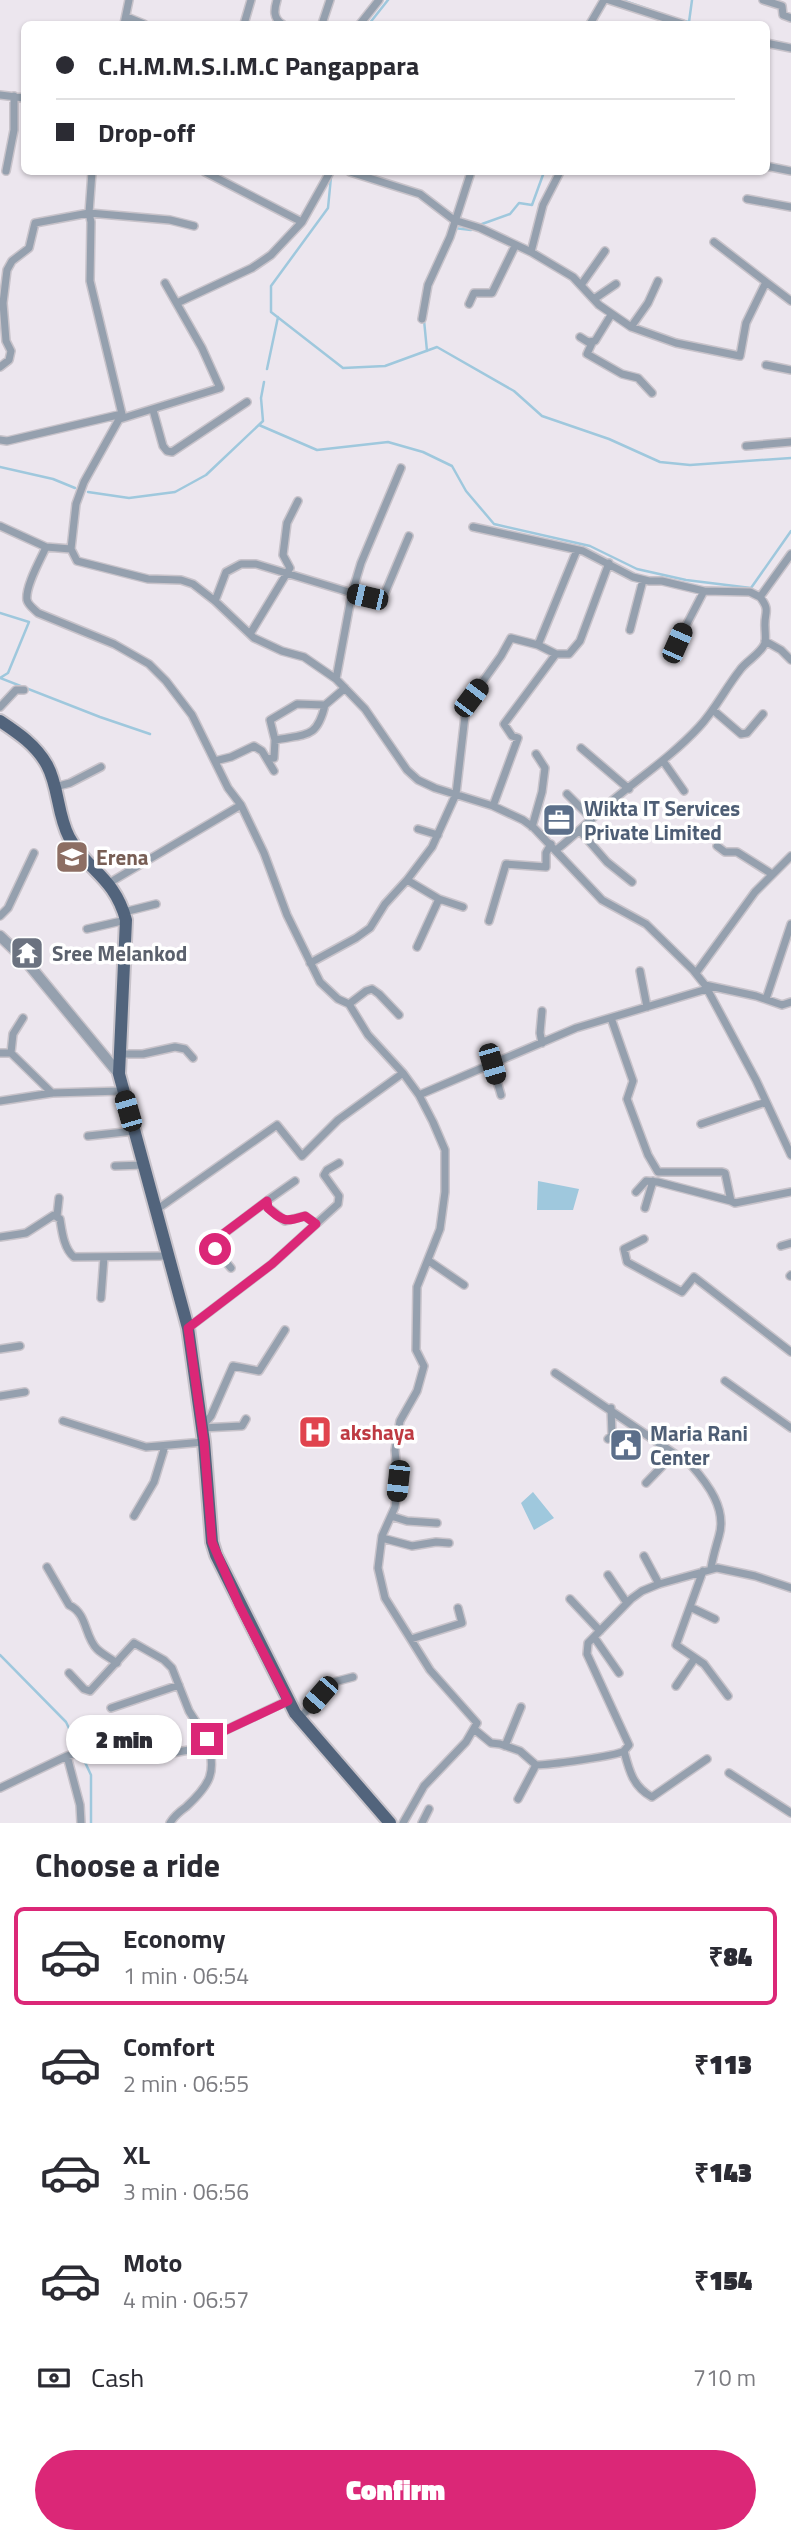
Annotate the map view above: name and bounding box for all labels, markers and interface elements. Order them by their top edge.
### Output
text: C.H.M.M.S.I.M.C Pangappara [98,46,419,85]
text: Drop-off [98,113,195,152]
car [345,582,390,612]
car [659,620,696,666]
car [450,675,493,721]
place label: Wikta IT Services Private Limited [584,792,740,848]
office icon: Wikta IT Services Private Limited [540,801,578,839]
school or university icon: Erena [53,838,91,876]
place label: Erena [96,841,149,873]
temple icon: Sree Melankod [8,934,46,972]
place label: Sree Melankod [52,937,187,969]
car [477,1041,508,1087]
car [113,1088,144,1134]
route start [199,1233,231,1265]
hospital icon: akshaya [296,1413,334,1451]
place label: akshaya [340,1416,415,1448]
place label: Maria Rani Center [650,1417,748,1473]
public building icon: Maria Rani Center [607,1426,645,1464]
car [386,1459,411,1503]
car [299,1672,342,1718]
callout: 2 min [67,1714,182,1764]
text: 2 min [95,1722,153,1757]
route end [191,1723,223,1755]
text: Choose a ride [35,1841,220,1889]
text: Economy [123,1919,225,1958]
icon: car [39,1925,102,1988]
text: ₹84 [709,1937,752,1976]
text: 1 min · 06:54 [123,1958,249,1993]
text: Comfort [123,2027,215,2066]
icon: car [39,2033,102,2096]
text: ₹113 [694,2045,752,2084]
text: 2 min · 06:55 [123,2066,249,2101]
text: XL [123,2135,150,2174]
icon: car [39,2141,102,2204]
text: ₹143 [694,2153,752,2192]
text: 3 min · 06:56 [123,2174,249,2209]
text: Moto [123,2243,182,2282]
icon: car [39,2249,102,2312]
text: ₹154 [694,2261,752,2300]
text: 4 min · 06:57 [123,2282,249,2317]
text: Cash [91,2358,144,2397]
icon: cash [35,2359,73,2397]
text: 710 m [693,2360,756,2395]
button: Confirm [35,2450,756,2530]

